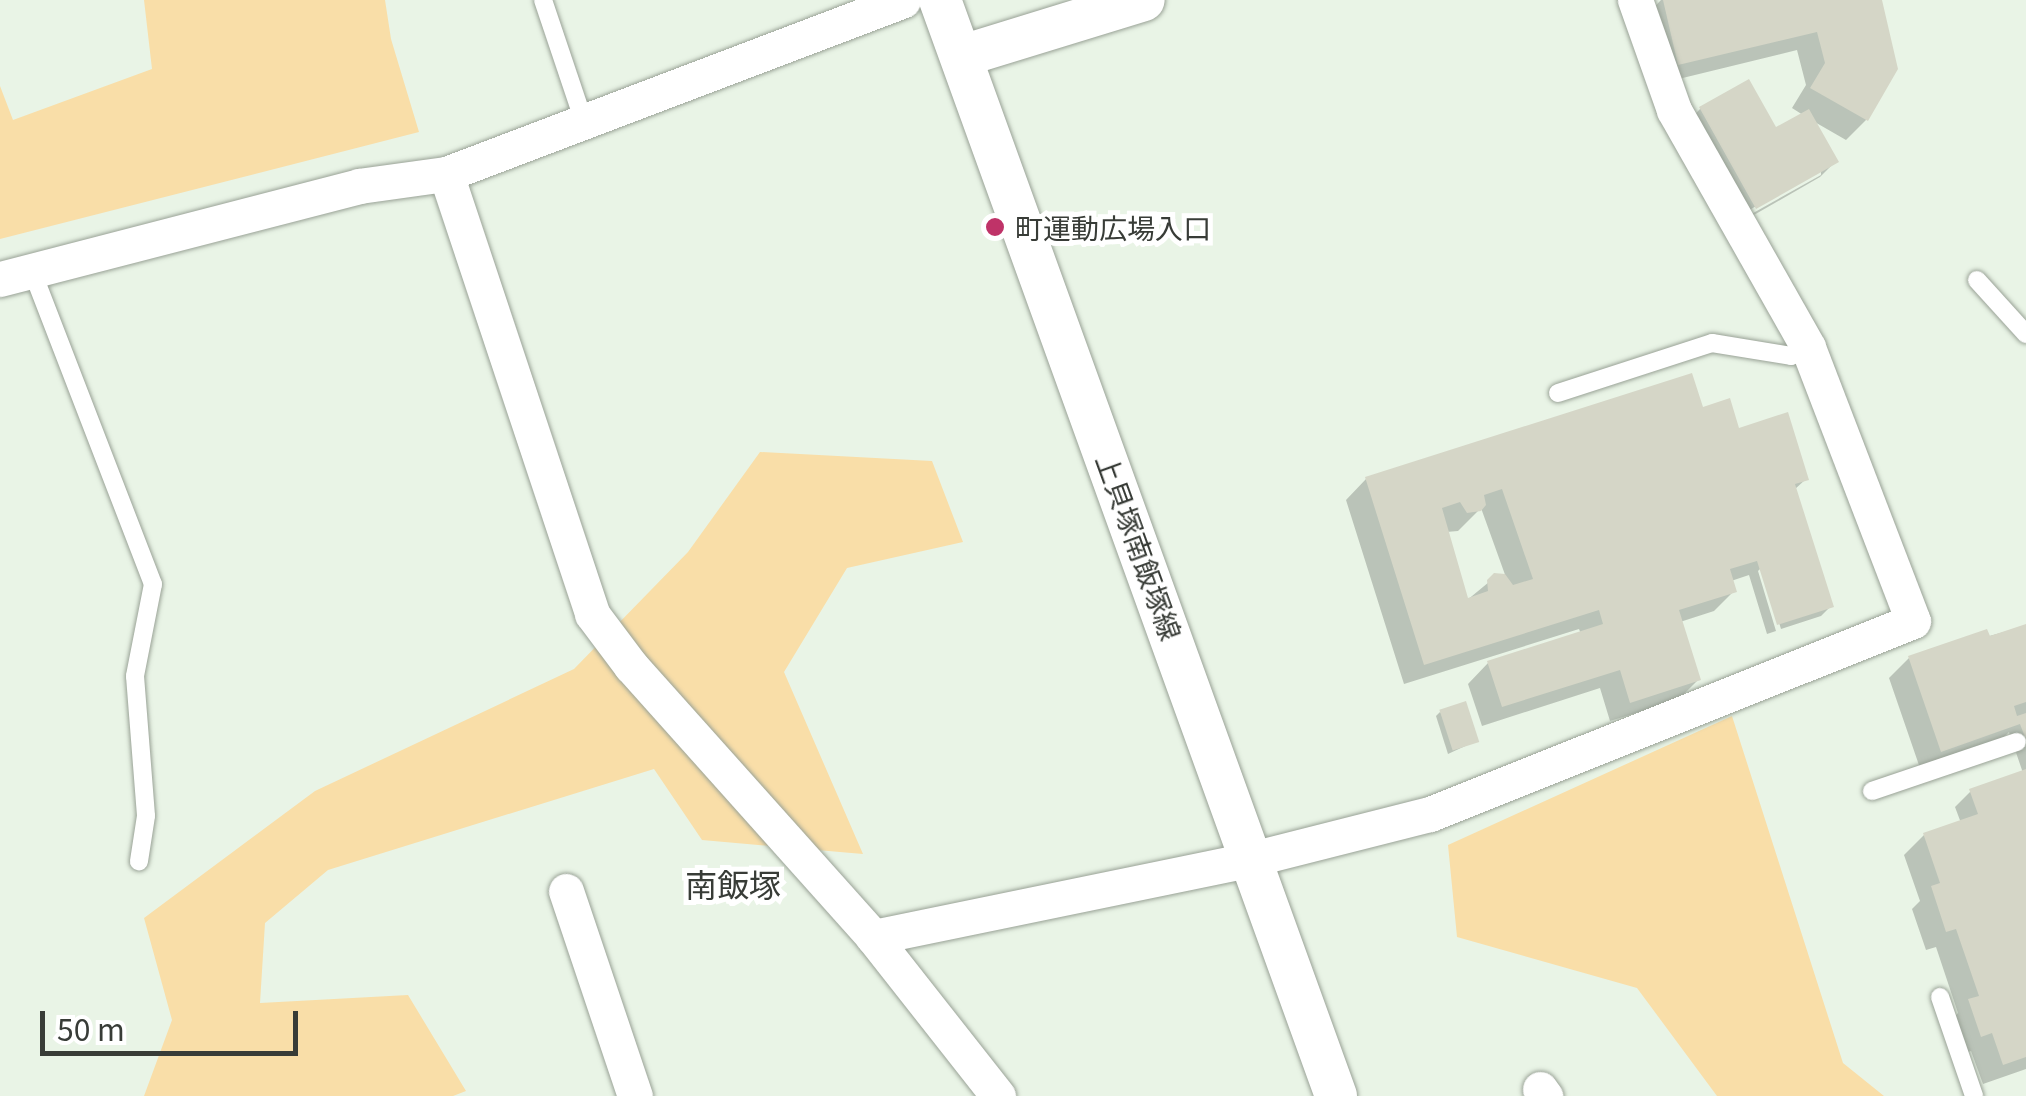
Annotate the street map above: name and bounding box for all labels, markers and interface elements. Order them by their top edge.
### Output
place label: 町運動広場入口 [1015,210,1211,244]
marker: 町運動広場入口 [984,216,1006,238]
street label: 上貝塚南飯塚線 [1091,449,1189,645]
district label: 南飯塚 [685,864,781,902]
scale bar [45,991,302,1053]
text: 50 m [57,1006,125,1050]

